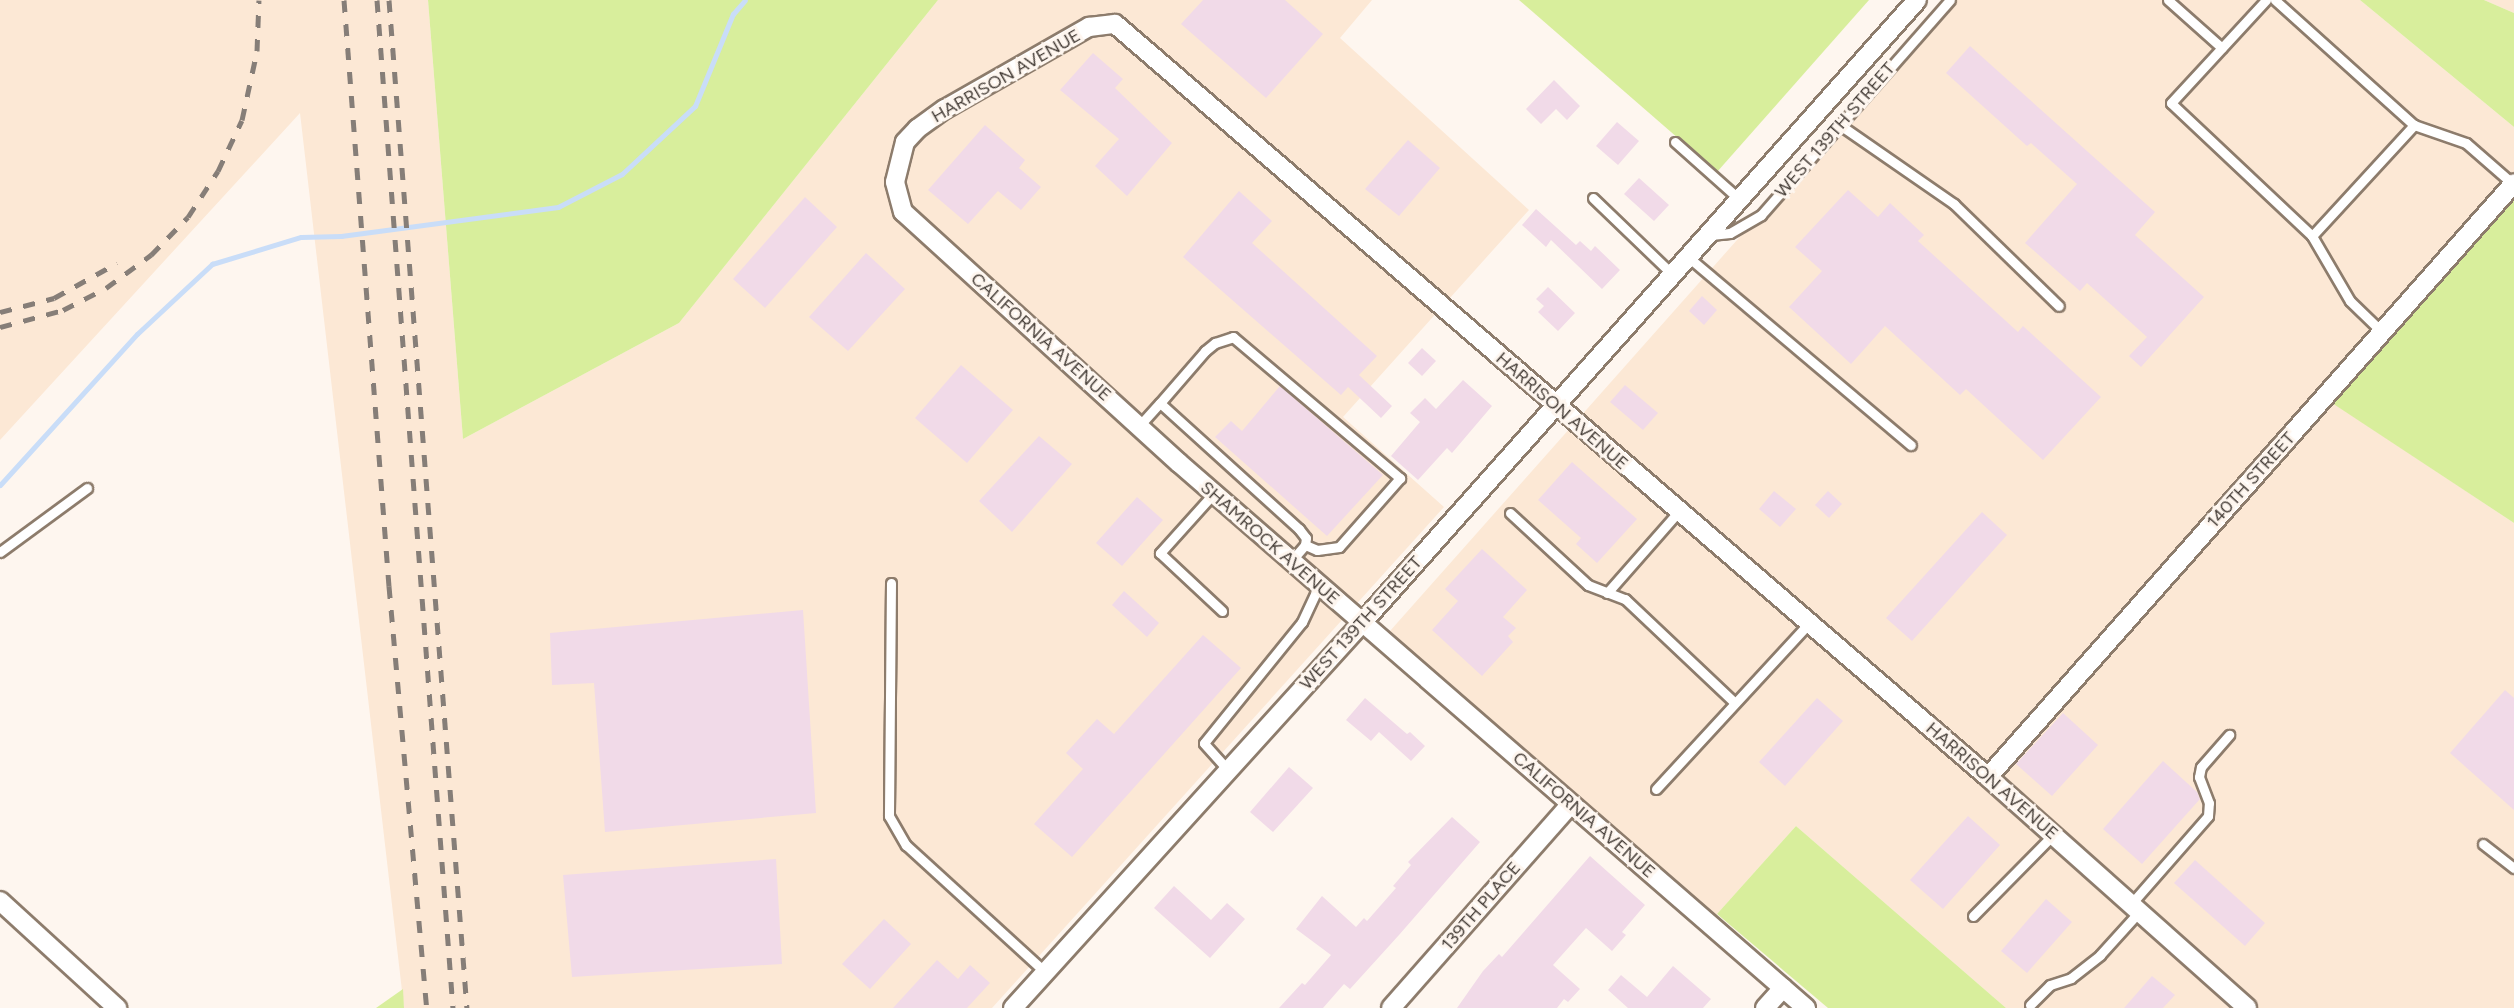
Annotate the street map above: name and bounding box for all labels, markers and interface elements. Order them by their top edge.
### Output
street label: HARRISON AVENUE [928,25,1084,127]
street label: WEST 139TH STREET [1770,58,1900,202]
street label: CALIFORNIA AVENUE [966,268,1116,406]
street label: HARRISON AVENUE [1491,348,1633,474]
street label: 140TH STREET [2202,428,2300,532]
street label: SHAMROCK AVENUE [1196,477,1344,609]
street label: WEST 139TH STREET [1295,552,1427,694]
street label: HARRISON AVENUE [1921,718,2063,844]
street label: CALIFORNIA AVENUE [1508,747,1660,883]
street label: 139TH PLACE [1437,857,1525,955]

